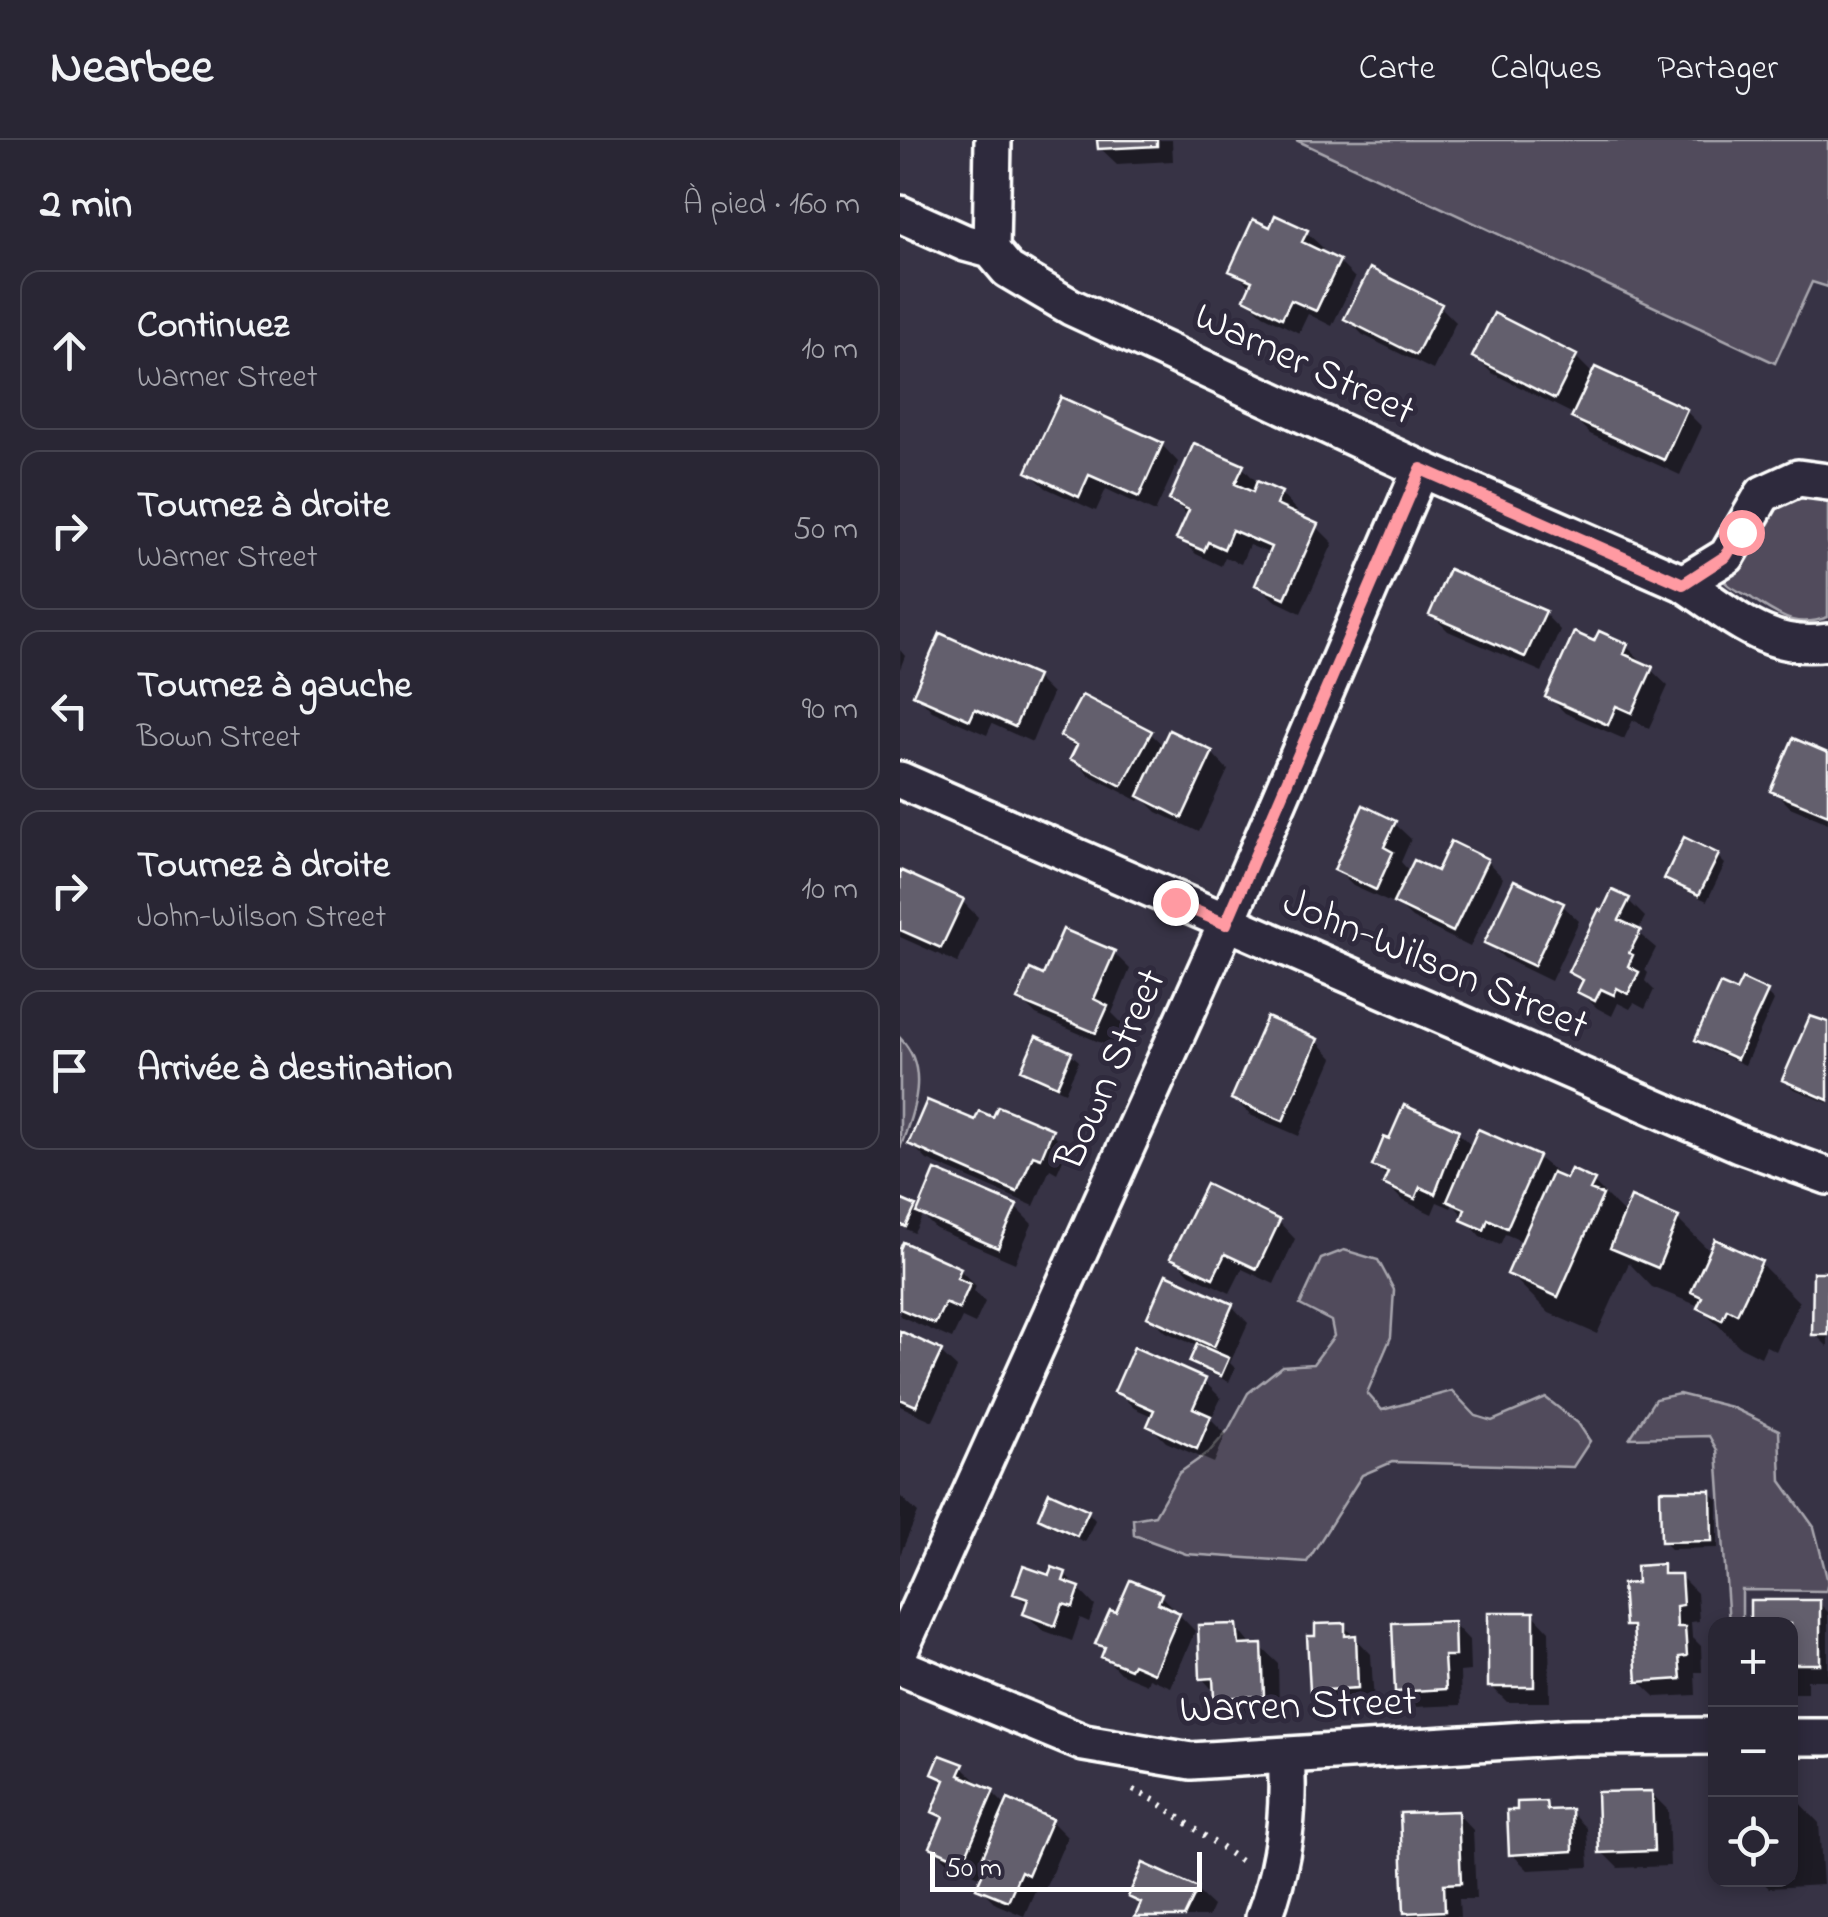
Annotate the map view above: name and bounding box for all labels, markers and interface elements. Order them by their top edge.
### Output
text: Nearbee [50,34,213,104]
text: Carte [1359,44,1435,95]
text: Calques [1490,44,1602,95]
text: Partager [1657,44,1778,95]
text: 2 min [40,175,132,236]
text: À pied · 160 m [683,182,860,229]
street label: Warner Street [1184,287,1424,443]
text: Continuez [137,299,289,355]
icon: ahead [42,323,97,378]
text: 10 m [801,327,858,374]
text: Warner Street [137,355,318,402]
text: Tournez à droite [137,479,390,535]
icon: right [42,503,97,558]
text: 50 m [793,507,858,554]
route start [1719,510,1765,556]
text: Warner Street [137,535,318,582]
text: Tournez à gauche [137,659,412,715]
icon: left [42,683,97,738]
text: 90 m [802,687,858,734]
text: Bown Street [137,715,301,762]
text: Tournez à droite [137,839,390,895]
icon: right [42,863,97,918]
text: 10 m [801,867,858,914]
street label: John-Wilson Street [1273,873,1597,1057]
route end [1153,880,1199,926]
text: John-Wilson Street [137,895,386,942]
street label: Bown Street [1040,960,1184,1181]
text: Arrivée à destination [137,1042,452,1098]
icon: arrive [42,1043,97,1098]
map controls [1708,1617,1798,1887]
button: + [1708,1617,1798,1707]
street label: Warren Street [1178,1672,1418,1742]
button: − [1708,1707,1798,1797]
button: locate [1708,1797,1798,1887]
scale bar [930,1847,1202,1892]
text: 50 m [945,1849,1002,1890]

